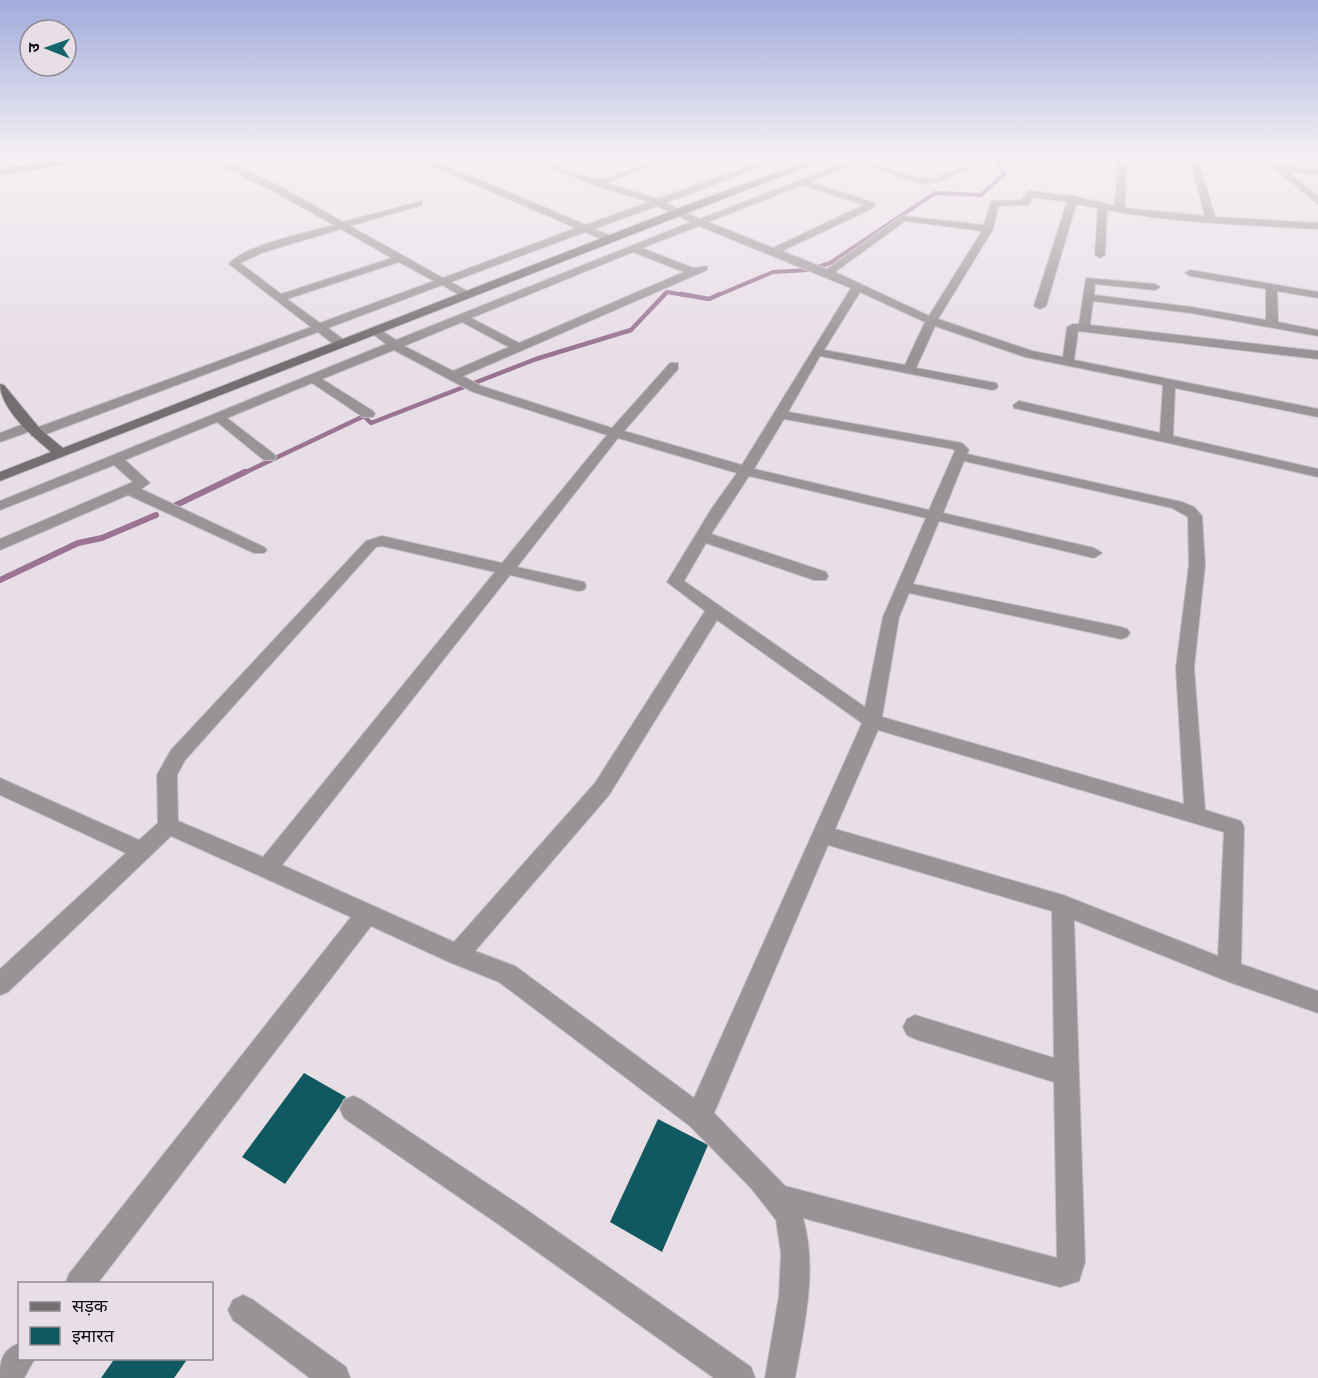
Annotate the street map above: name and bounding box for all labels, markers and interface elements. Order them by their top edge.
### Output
north arrow [18,18,78,78]
text: उ [23,42,43,53]
legend [18,1282,213,1360]
text: सड़क [72,1294,109,1317]
text: इमारत [72,1324,115,1347]

